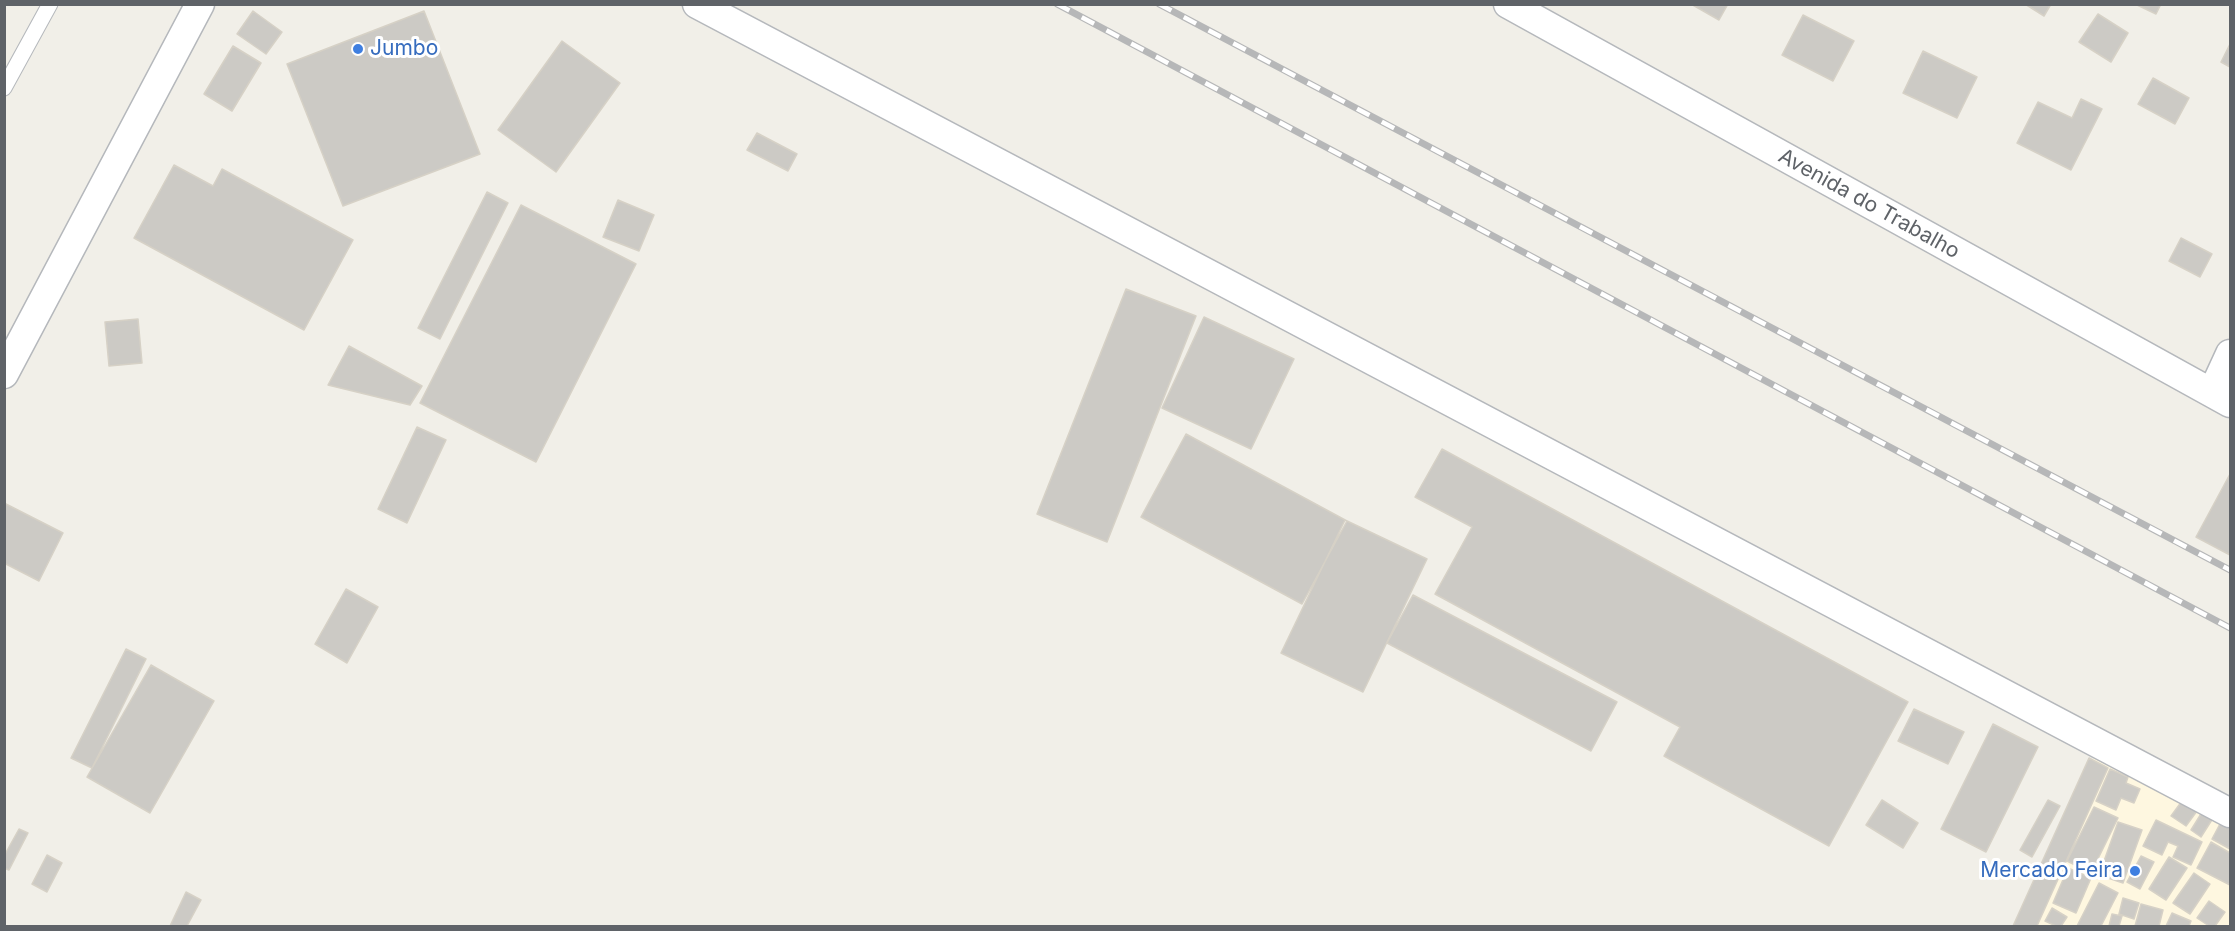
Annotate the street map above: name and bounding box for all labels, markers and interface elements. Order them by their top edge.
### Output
place label: Jumbo [370,36,438,62]
marker: Jumbo [351,42,365,56]
street label: Avenida do Trabalho [1774,144,1964,264]
place label: Mercado Feira [1980,858,2123,884]
marker: Mercado Feira [2128,864,2142,878]

